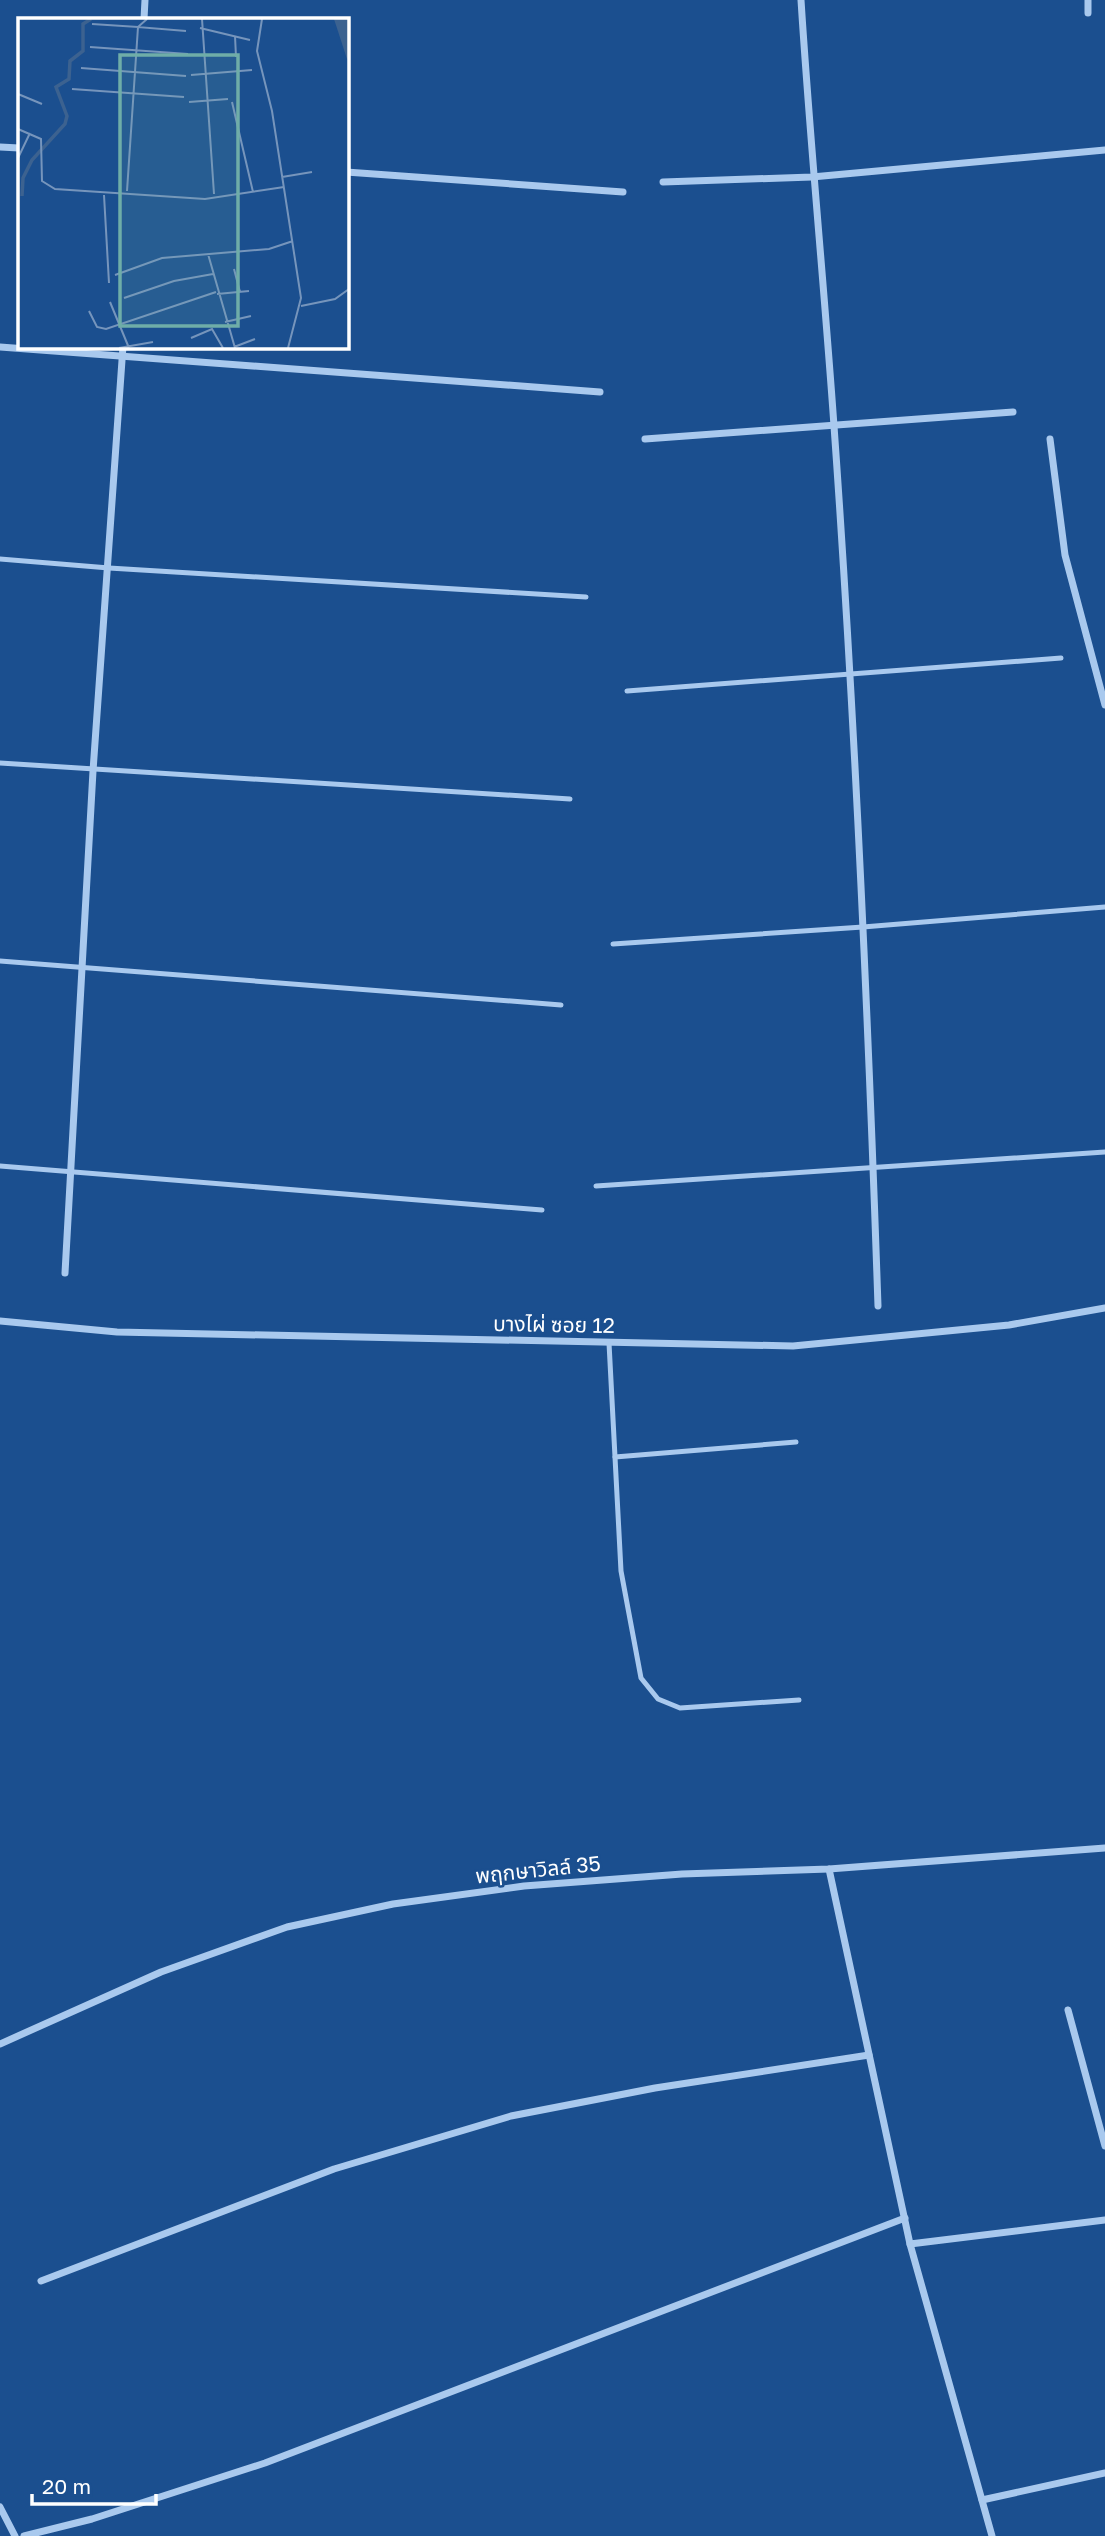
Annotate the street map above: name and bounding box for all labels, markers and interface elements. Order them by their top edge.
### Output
inset map [18,18,348,348]
street label: บางไผ่ ซอย 12 [493,1310,615,1338]
street label: พฤกษาวิลล์ 35 [474,1849,602,1889]
scale bar [32,2462,156,2506]
text: 20 m [42,2473,91,2499]

